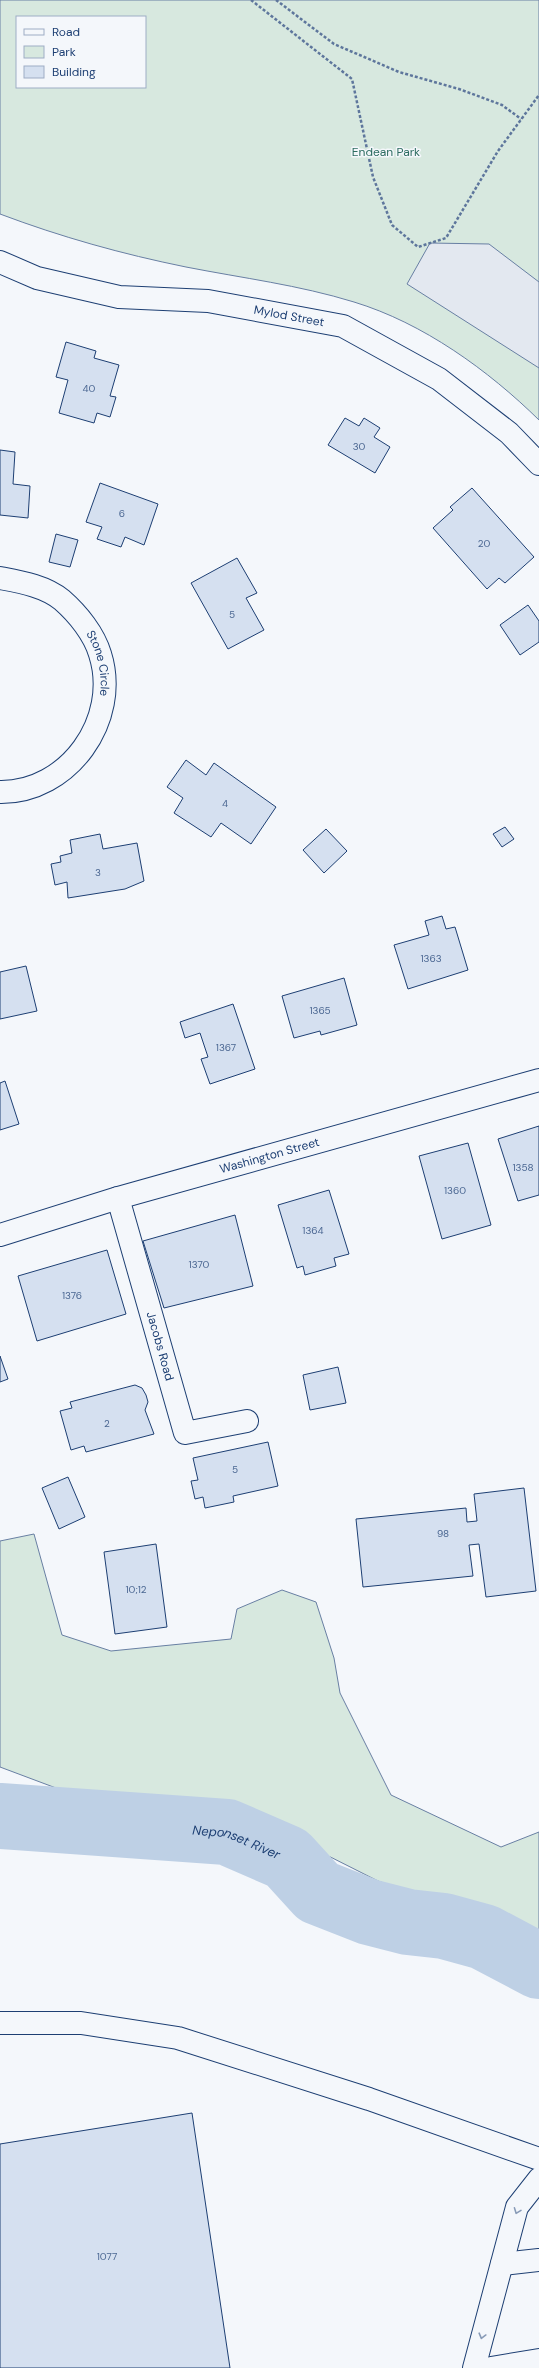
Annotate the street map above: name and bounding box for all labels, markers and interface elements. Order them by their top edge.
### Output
legend [16,16,146,88]
text: Road [52,24,80,40]
text: Park [52,44,76,60]
text: Building [52,64,96,80]
park label: Endean Park [352,144,420,160]
street label: Mylod Street [252,302,326,330]
house number: 40 [83,382,96,395]
house number: 30 [353,440,366,453]
house number: 6 [119,507,125,520]
house number: 20 [478,537,490,550]
house number: 5 [229,608,235,621]
street label: Stone Circle [82,627,113,697]
house number: 4 [222,797,228,810]
house number: 3 [95,866,101,879]
house number: 1363 [420,952,442,965]
house number: 1365 [309,1004,331,1017]
house number: 1367 [216,1041,236,1054]
street label: Washington Street [218,1134,321,1177]
house number: 1358 [512,1161,534,1174]
house number: 1360 [444,1184,466,1197]
house number: 1364 [302,1224,324,1237]
house number: 1370 [189,1258,210,1271]
house number: 1376 [62,1289,82,1302]
street label: Jacobs Road [143,1310,178,1383]
house number: 2 [104,1417,110,1430]
house number: 5 [232,1463,238,1476]
house number: 98 [437,1527,449,1540]
house number: 10;12 [125,1583,147,1596]
water label: Neponset River [192,1821,284,1863]
one-way arrow [513,2207,521,2214]
house number: 1077 [97,2250,117,2263]
one-way arrow [478,2332,487,2339]

